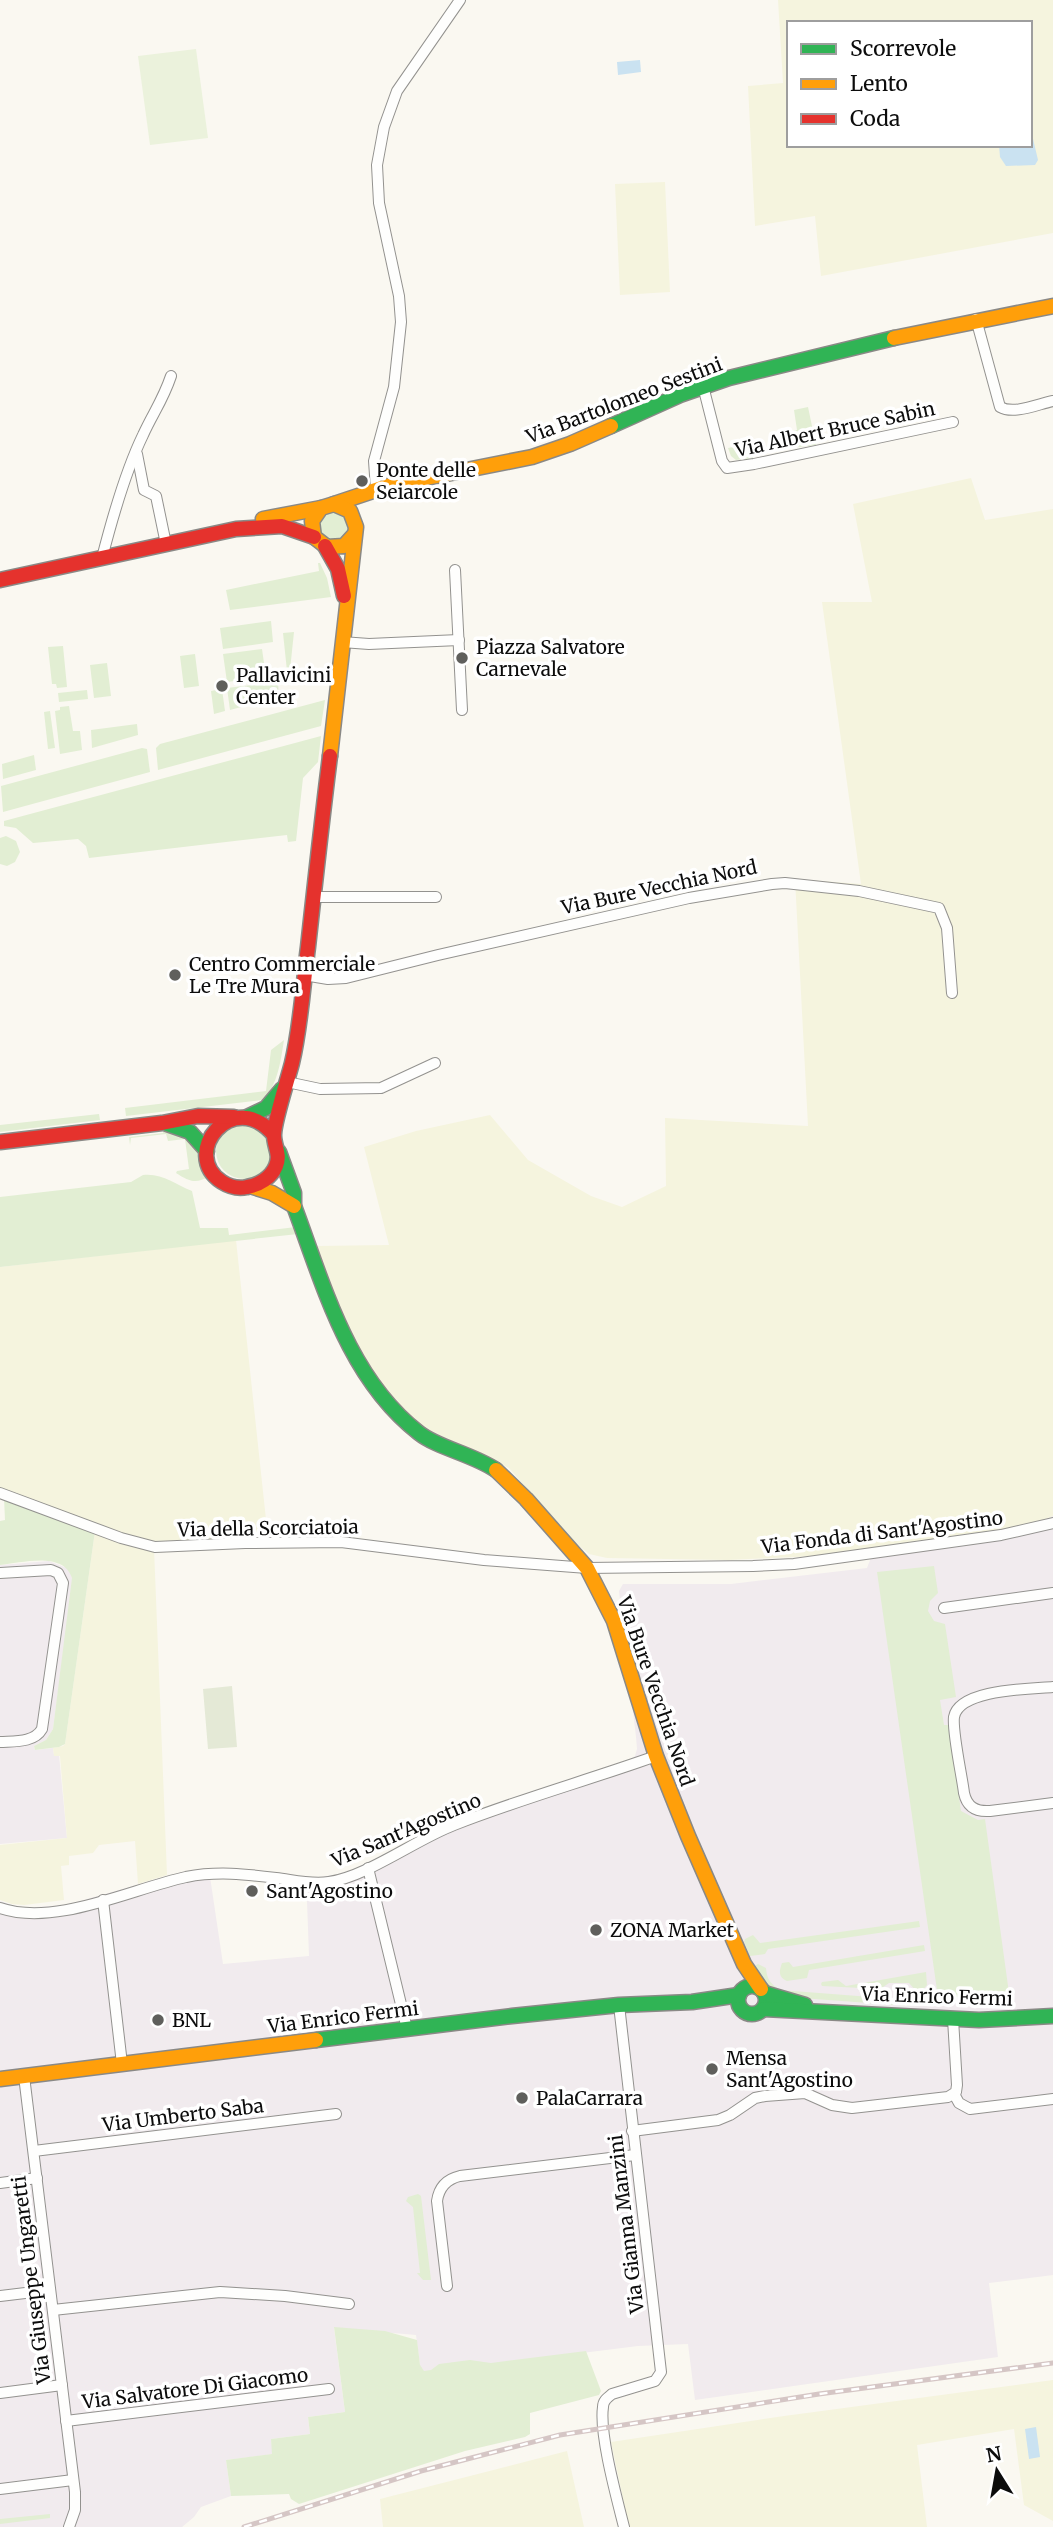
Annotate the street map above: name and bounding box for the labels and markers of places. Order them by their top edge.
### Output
place label: Ponte delle Seiarcole [376,458,476,504]
marker: Ponte delle Seiarcole [354,473,370,489]
place label: Piazza Salvatore Carnevale [476,635,625,681]
marker: Piazza Salvatore Carnevale [454,650,470,666]
place label: Pallavicini Center [236,663,331,709]
marker: Pallavicini Center [214,678,230,694]
place label: Centro Commerciale Le Tre Mura [189,952,375,998]
marker: Centro Commerciale Le Tre Mura [167,967,183,983]
place label: Sant'Agostino [266,1879,393,1903]
marker: Sant'Agostino [244,1883,260,1899]
place label: ZONA Market [610,1918,735,1942]
marker: ZONA Market [588,1922,604,1938]
place label: BNL [172,2008,211,2032]
marker: BNL [150,2012,166,2028]
place label: Mensa Sant'Agostino [726,2046,853,2092]
marker: Mensa Sant'Agostino [704,2061,720,2077]
place label: PalaCarrara [536,2086,643,2110]
marker: PalaCarrara [514,2090,530,2106]

